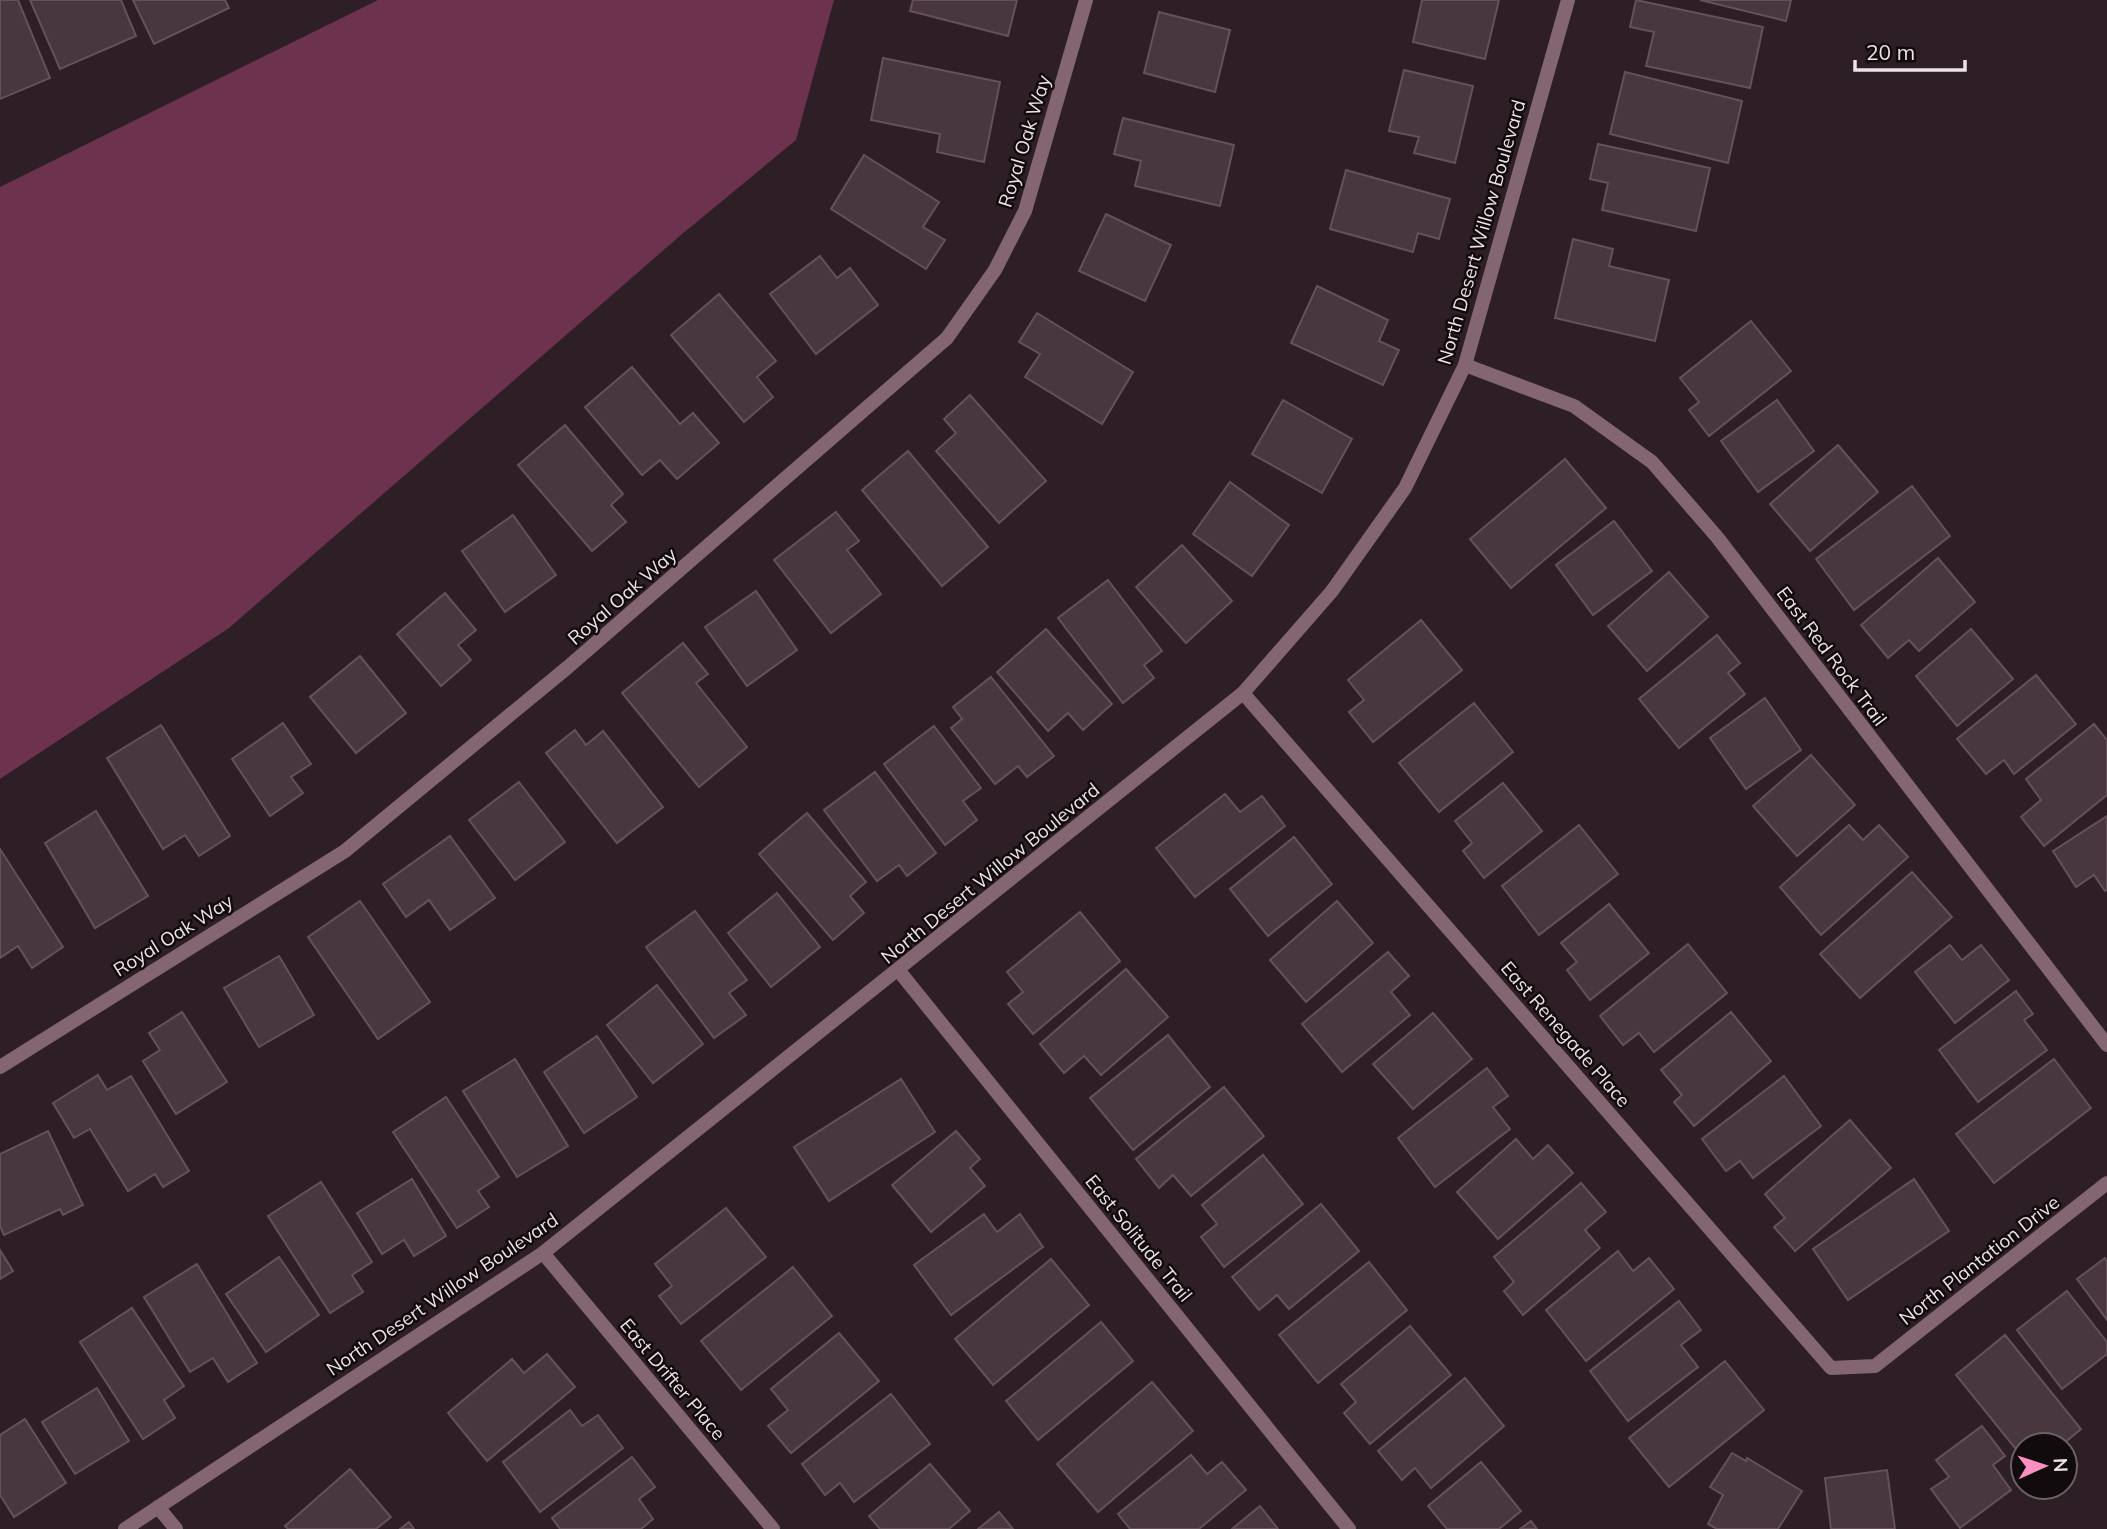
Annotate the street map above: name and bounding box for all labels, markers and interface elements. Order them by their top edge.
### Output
scale bar [1855,28,1965,72]
text: 20 m [1866,39,1915,65]
street label: Royal Oak Way [993,72,1055,210]
street label: North Desert Willow Boulevard [1432,97,1530,367]
street label: Royal Oak Way [563,542,681,650]
street label: East Red Rock Trail [1772,582,1892,730]
street label: North Desert Willow Boulevard [876,777,1104,969]
street label: Royal Oak Way [109,889,237,981]
street label: East Renegade Place [1496,956,1636,1112]
street label: East Solitude Trail [1080,1170,1198,1306]
street label: North Plantation Drive [1894,1190,2064,1330]
street label: North Desert Willow Boulevard [322,1207,562,1381]
street label: East Drifter Place [615,1313,731,1445]
north arrow [2009,1431,2079,1501]
text: N [2049,1457,2073,1473]

